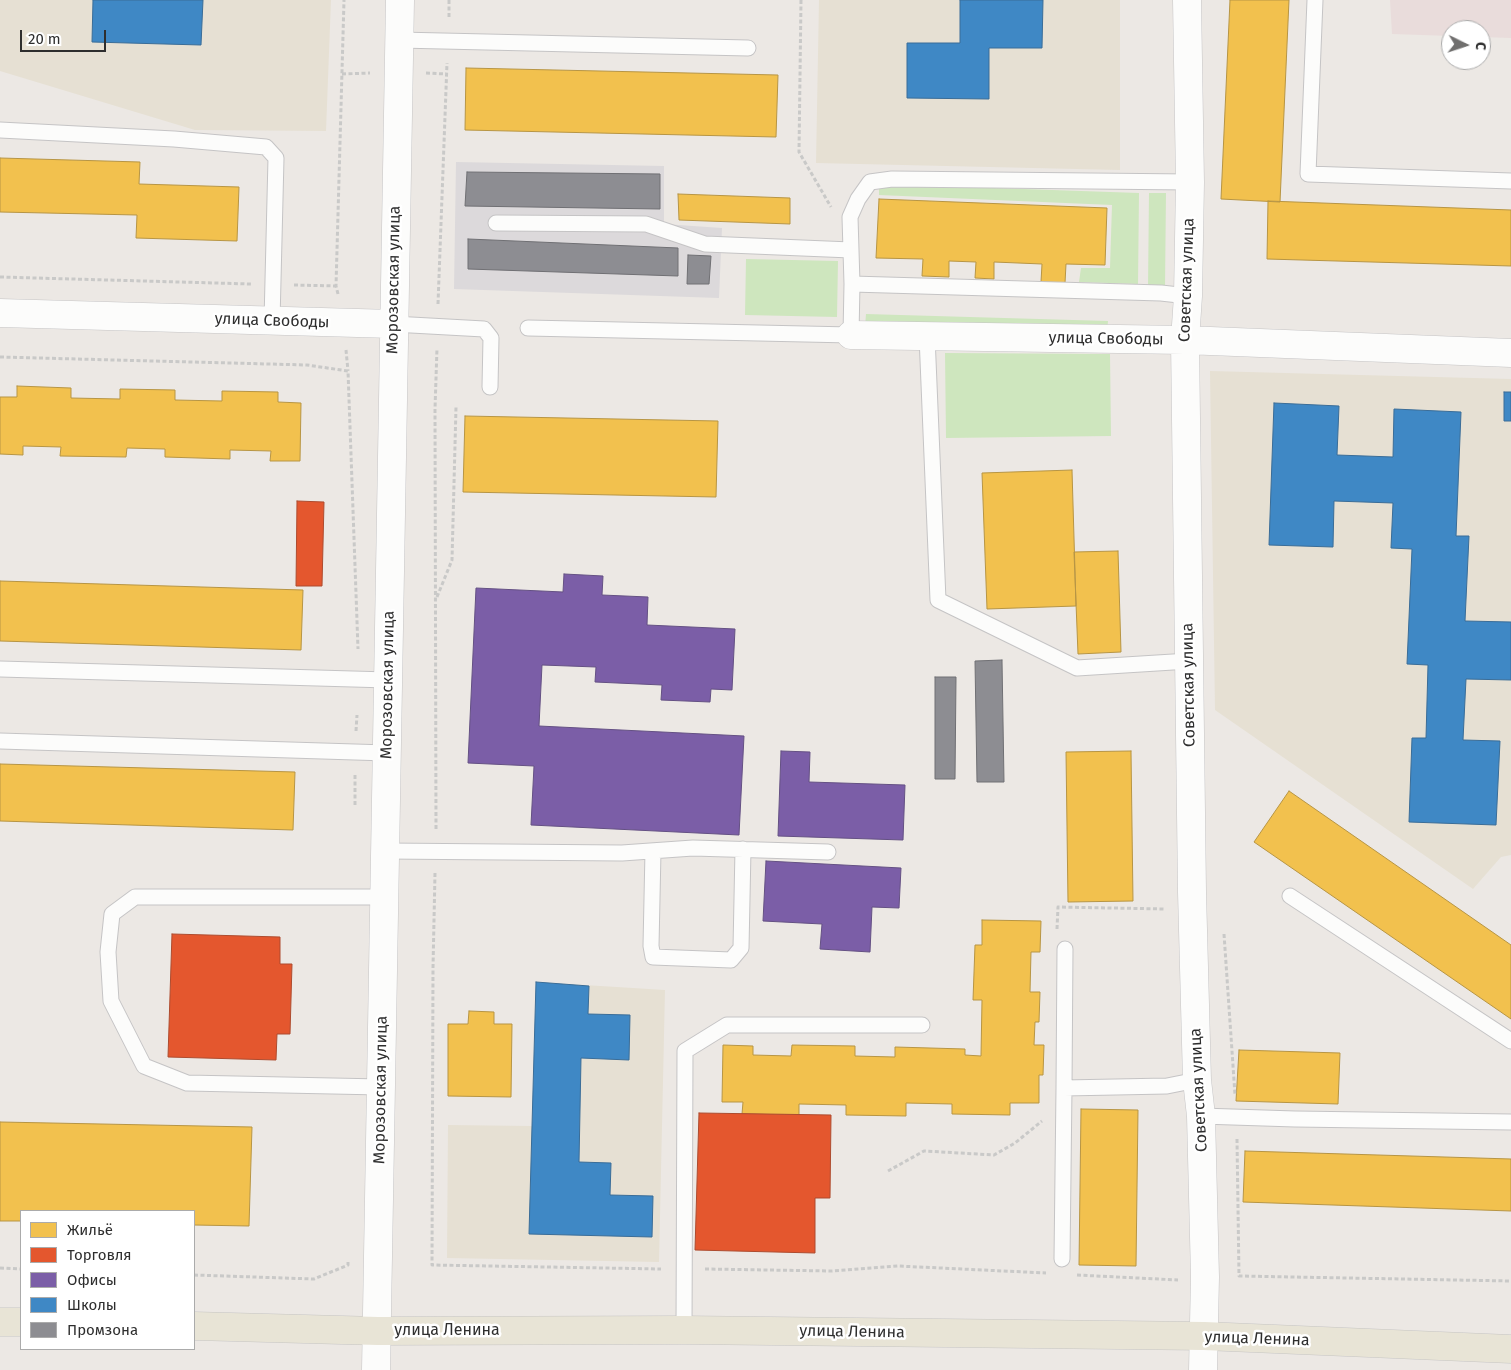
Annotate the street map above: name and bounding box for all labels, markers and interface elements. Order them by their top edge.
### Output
scale bar [22,20,109,52]
north arrow [1441,20,1491,70]
text: 20 m [28,30,61,48]
text: С [1472,41,1489,51]
street label: Морозовская улица [383,206,405,354]
street label: Советская улица [1175,218,1199,342]
street label: улица Свободы [214,309,330,333]
street label: улица Свободы [1048,328,1164,350]
street label: Морозовская улица [377,611,399,759]
street label: Советская улица [1178,623,1200,747]
street label: Морозовская улица [370,1016,392,1164]
street label: Советская улица [1186,1028,1212,1152]
legend [20,1210,195,1350]
text: Жильё [67,1221,113,1239]
text: Торговля [67,1246,132,1264]
text: Офисы [67,1271,117,1289]
text: Школы [67,1296,117,1314]
text: Промзона [67,1321,138,1339]
street label: улица Ленина [394,1321,500,1341]
street label: улица Ленина [799,1321,905,1343]
street label: улица Ленина [1204,1328,1310,1350]

